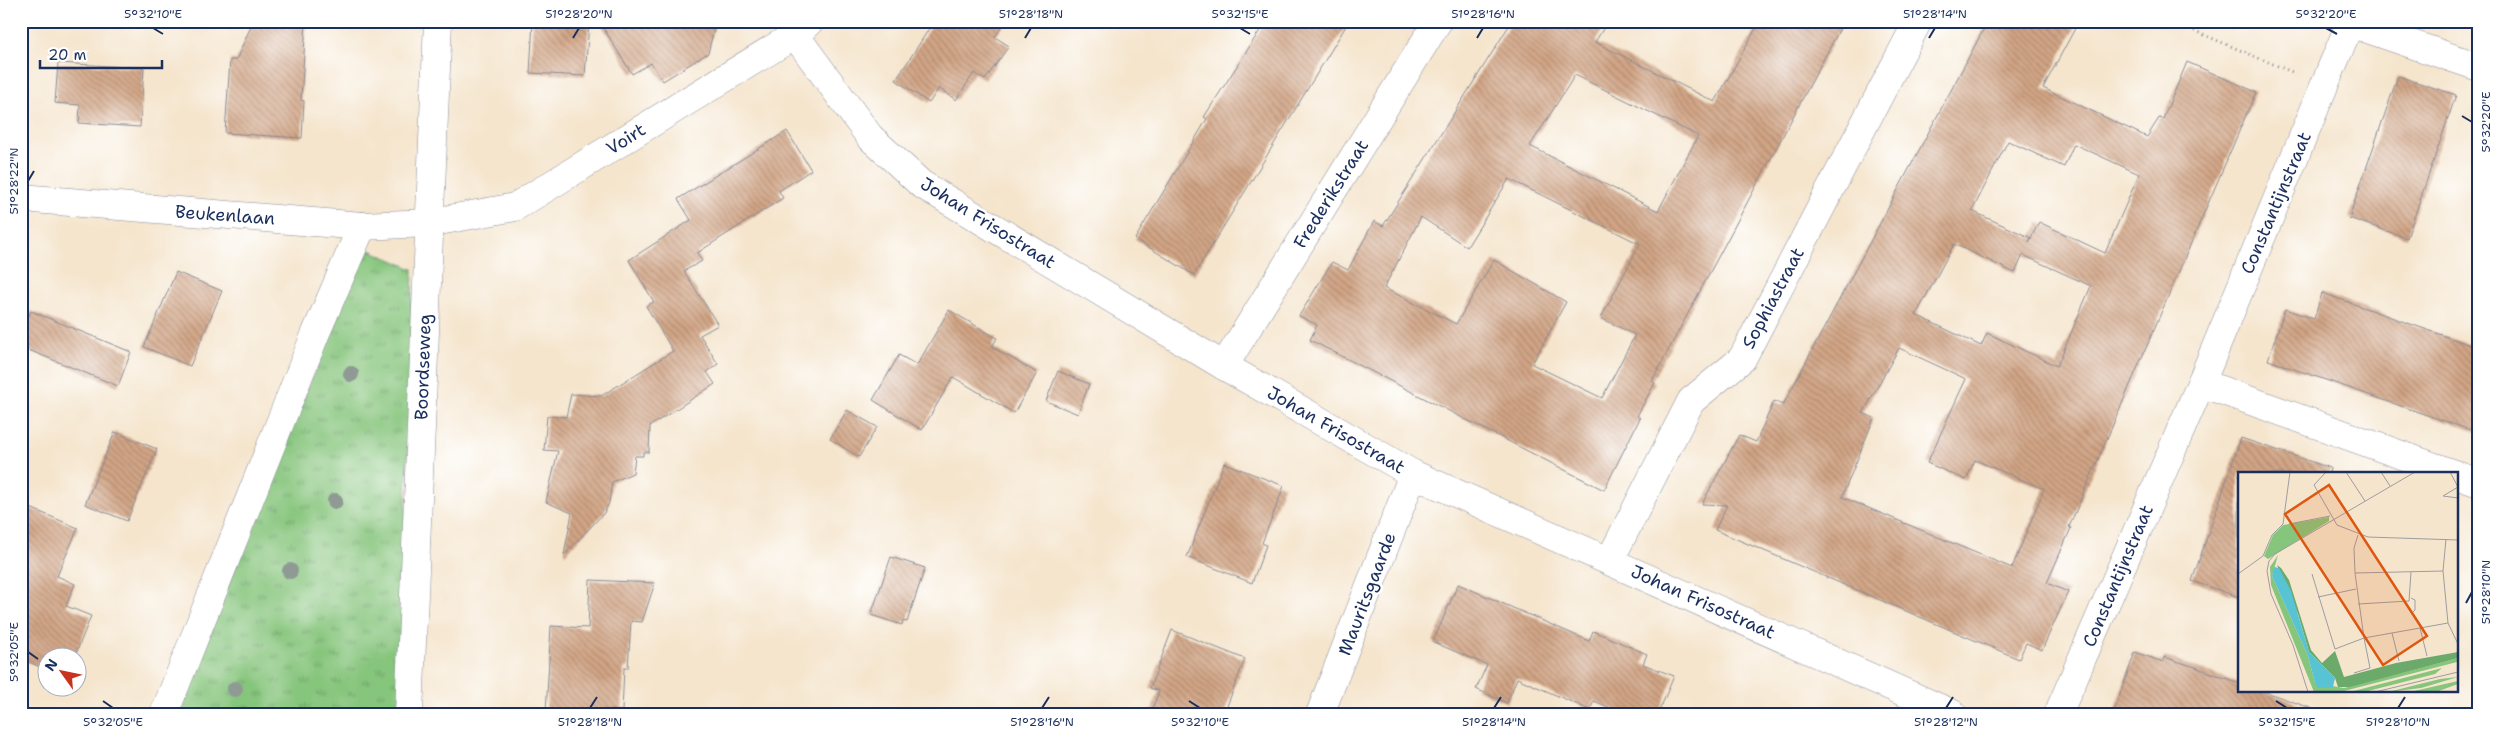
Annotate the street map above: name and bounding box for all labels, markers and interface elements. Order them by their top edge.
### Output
text: 5°32'10"E [124,6,182,22]
text: 51°28'20"N [545,6,613,22]
text: 51°28'18"N [999,6,1063,22]
text: 5°32'15"E [1212,6,1268,22]
text: 51°28'16"N [1451,6,1515,22]
text: 51°28'14"N [1903,6,1967,22]
text: 5°32'20"E [2296,6,2357,22]
scale bar [40,38,162,70]
text: 20 m [48,45,87,65]
text: 5°32'20"E [2478,92,2494,153]
street label: Voirt [602,118,650,160]
street label: Constantijnstraat [2235,128,2317,278]
street label: Frederikstraat [1288,135,1374,253]
text: 51°28'22"N [6,147,22,215]
street label: Johan Frisostraat [916,172,1060,274]
street label: Beukenlaan [174,200,276,230]
street label: Sophiastraat [1736,243,1810,353]
street label: Boordseweg [409,314,437,420]
street label: Johan Frisostraat [1263,381,1409,479]
inset map [2238,472,2458,692]
street label: Constantijnstraat [2077,501,2159,651]
street label: Mauritsgaarde [1333,529,1401,659]
street label: Johan Frisostraat [1627,559,1779,645]
text: 51°28'10"N [2478,560,2494,624]
text: 5°32'05"E [6,622,22,682]
north arrow [38,648,88,698]
text: N [41,655,62,674]
text: 5°32'05"E [83,714,143,730]
text: 51°28'18"N [558,714,622,730]
text: 51°28'16"N [1010,714,1074,730]
text: 5°32'10"E [1171,714,1229,730]
text: 51°28'14"N [1462,714,1526,730]
text: 51°28'12"N [1914,714,1978,730]
text: 5°32'15"E [2259,714,2315,730]
text: 51°28'10"N [2366,714,2430,730]

